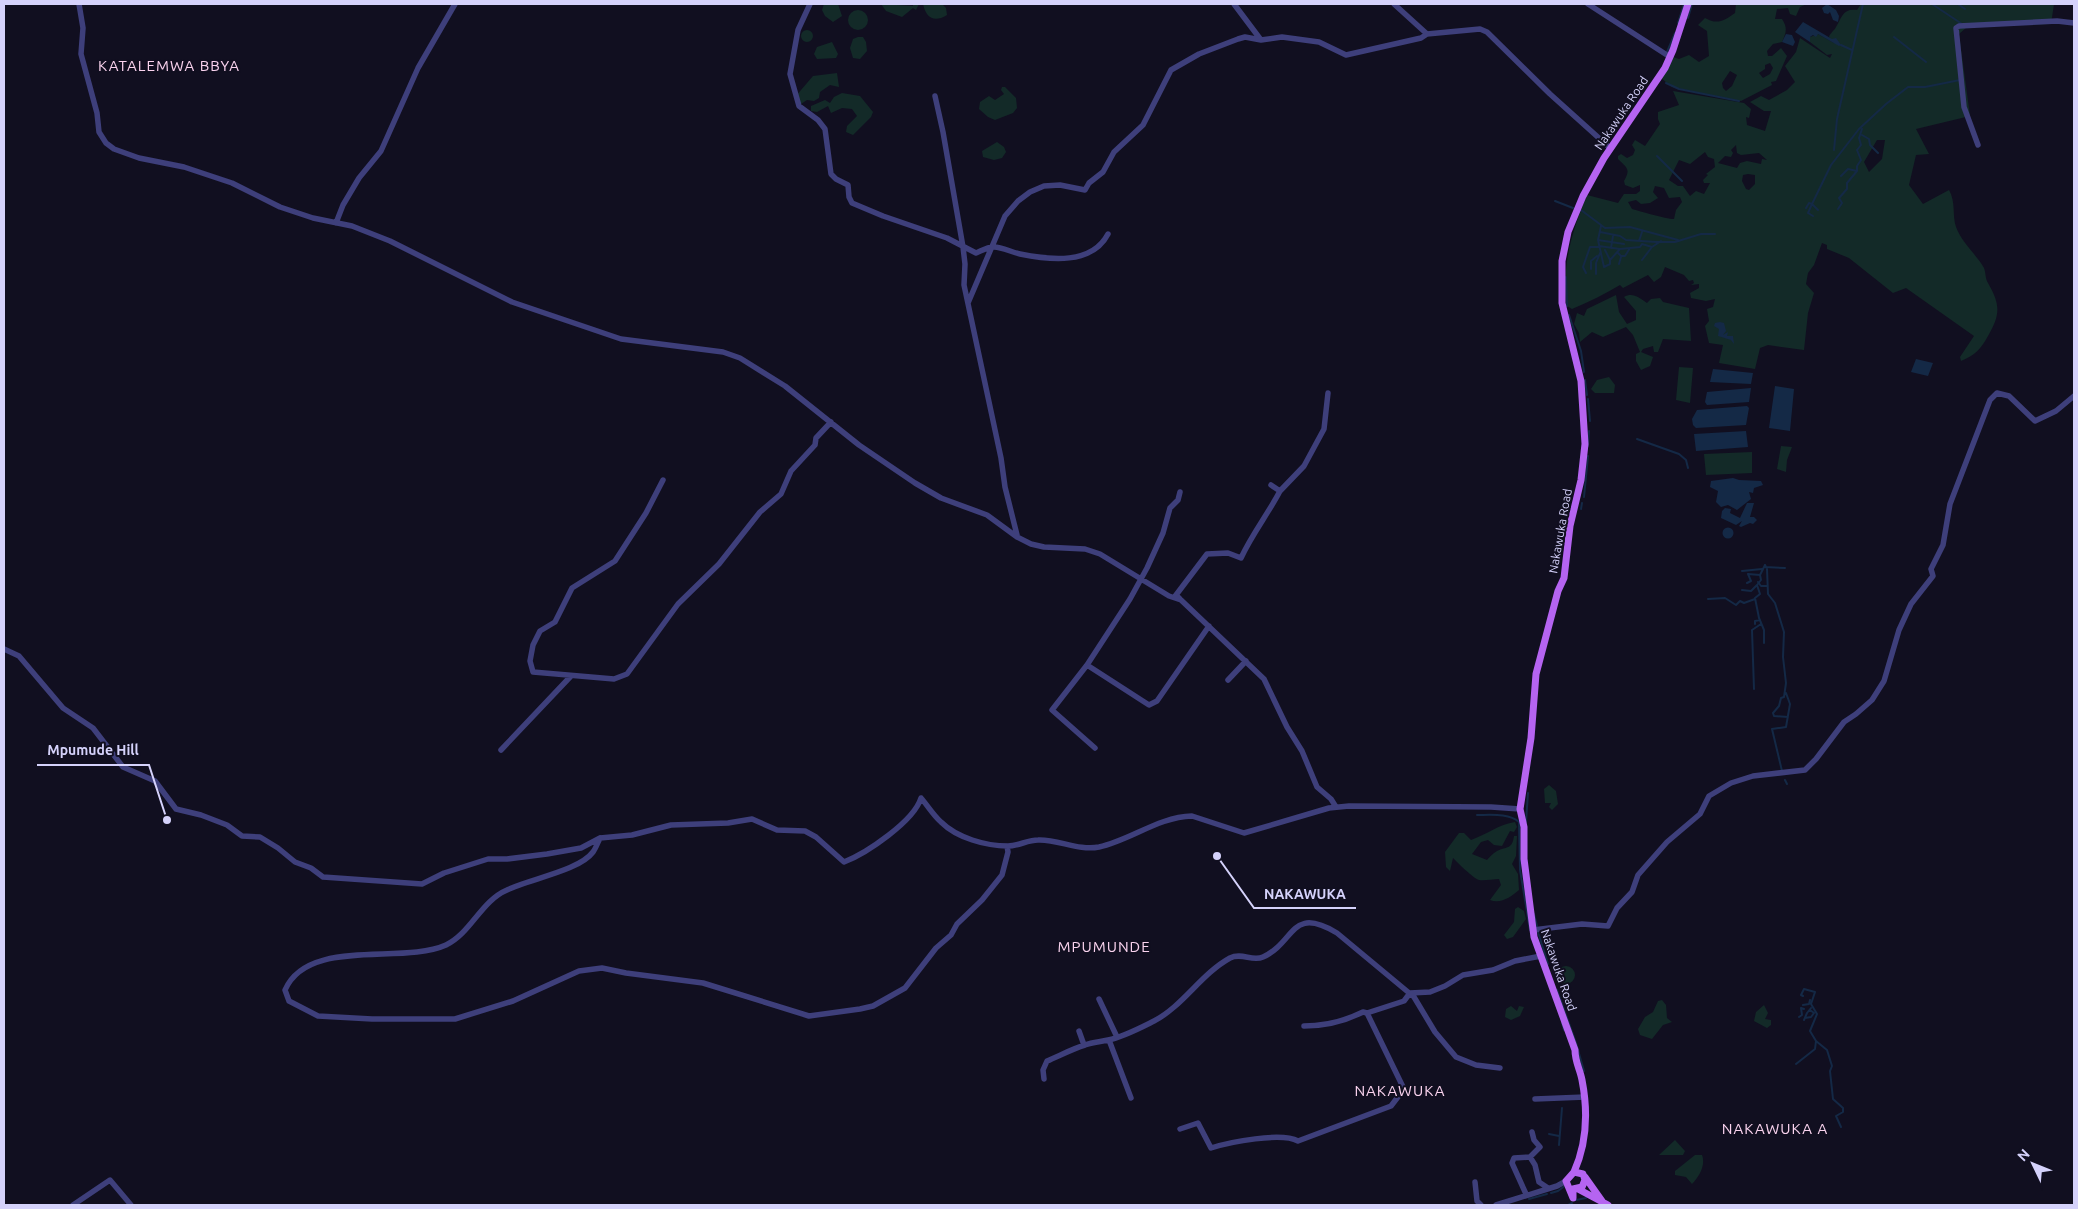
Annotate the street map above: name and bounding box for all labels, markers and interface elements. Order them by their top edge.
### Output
district label: KATALEMWA BBYA [98,57,240,74]
street label: Nakawuka Road [1592,74,1650,152]
street label: Nakawuka Road [1546,488,1574,574]
callout: Mpumude Hill [37,736,149,765]
text: Mpumude Hill [47,742,139,758]
callout: NAKAWUKA [1254,879,1356,908]
text: NAKAWUKA [1264,886,1346,902]
street label: Nakawuka Road [1539,927,1579,1013]
district label: MPUMUNDE [1057,938,1151,955]
district label: NAKAWUKA [1354,1082,1446,1099]
district label: NAKAWUKA A [1722,1120,1828,1137]
north arrow [2008,1139,2058,1189]
text: N [2014,1146,2033,1164]

